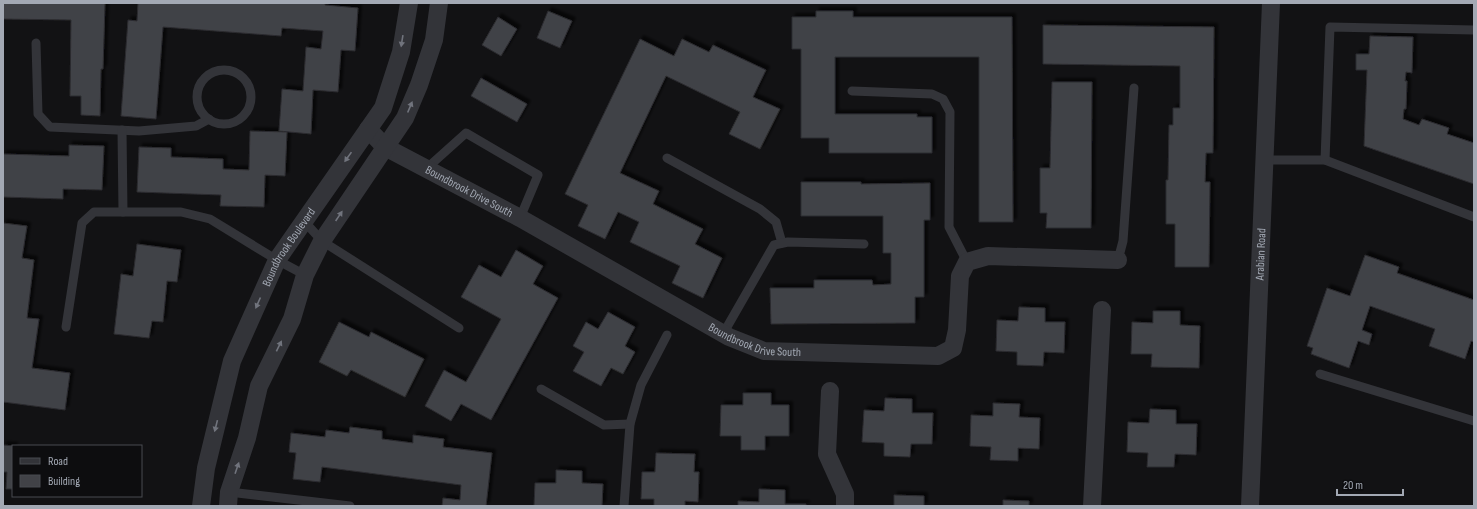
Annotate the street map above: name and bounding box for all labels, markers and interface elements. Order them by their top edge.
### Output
one-way arrow [399,35,405,48]
one-way arrow [407,101,413,113]
one-way arrow [344,152,352,163]
street label: Boundbrook Drive South [423,162,516,221]
street label: Boundbrook Boulevard [259,205,319,289]
one-way arrow [335,211,343,221]
street label: Arabian Road [1252,228,1269,282]
one-way arrow [255,298,261,309]
street label: Boundbrook Drive South [706,319,801,360]
one-way arrow [275,340,282,352]
one-way arrow [213,420,219,432]
legend [12,445,142,497]
text: Road [48,454,68,469]
one-way arrow [234,462,240,474]
scale bar [1337,471,1403,497]
text: Building [48,474,80,489]
text: 20 m [1343,478,1363,493]

